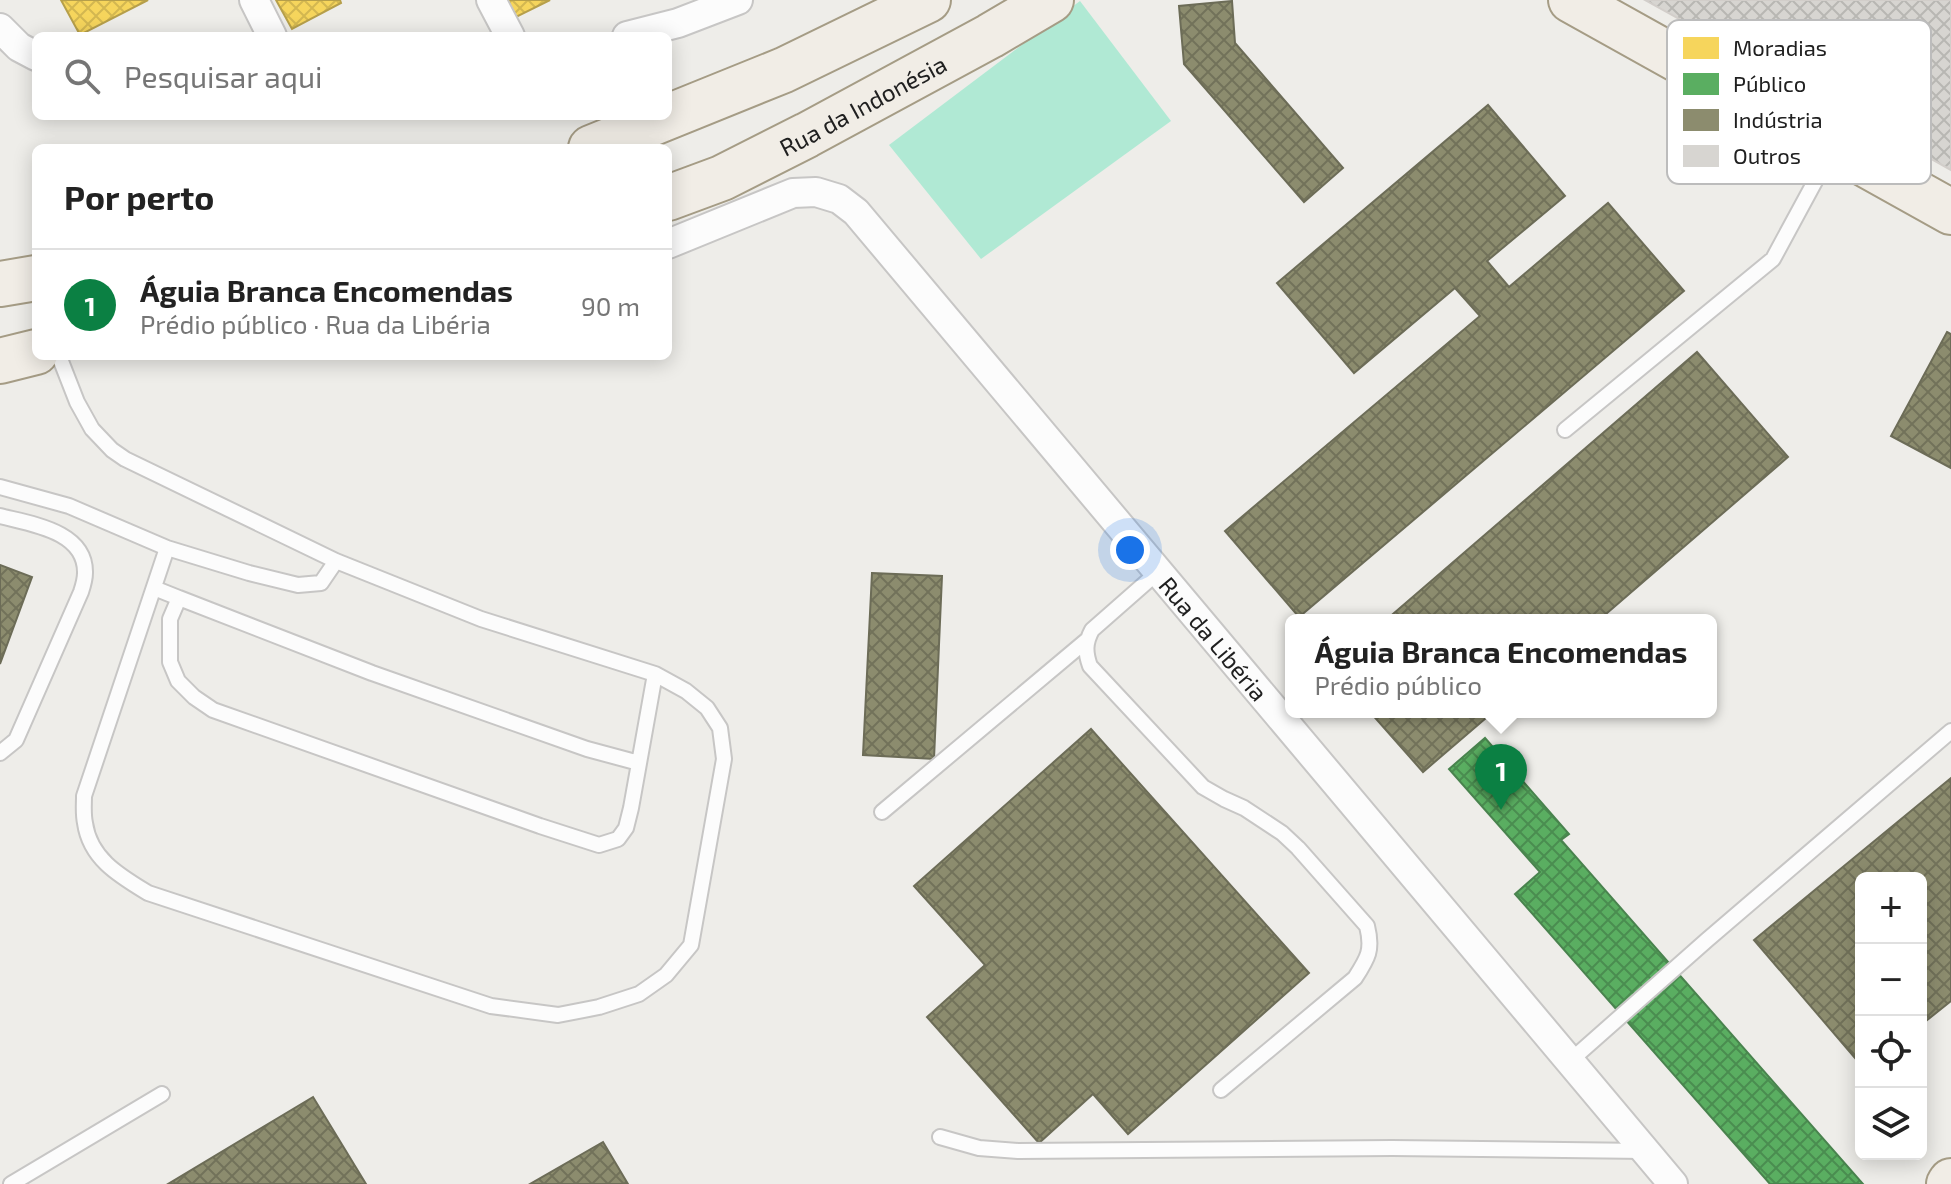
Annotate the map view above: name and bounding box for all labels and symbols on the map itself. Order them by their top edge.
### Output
legend [1667,20,1931,184]
text: Moradias [1733,34,1827,60]
street label: Rua da Indonésia [774,48,951,161]
text: Público [1733,70,1806,96]
text: Indústria [1733,106,1823,132]
text: Outros [1733,142,1801,168]
your location [1110,530,1150,570]
street label: Rua da Libéria [1154,570,1274,706]
pin: 1 [1475,744,1527,810]

